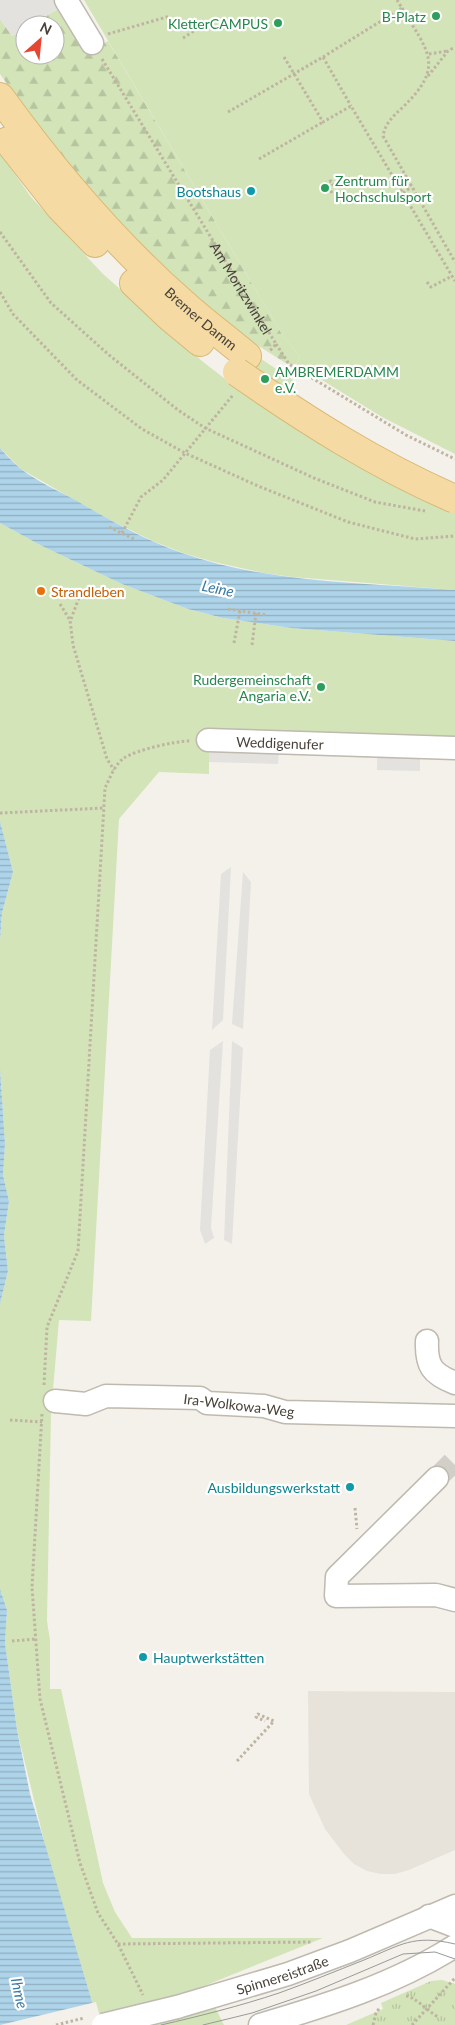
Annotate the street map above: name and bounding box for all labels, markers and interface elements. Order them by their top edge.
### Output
place label: B-Platz [382,8,426,25]
marker: B-Platz [430,10,442,22]
north arrow [15,15,65,65]
place label: KletterCAMPUS [168,15,268,32]
marker: KletterCAMPUS [272,17,284,29]
text: N [37,18,55,38]
place label: Zentrum für Hochschulsport [335,172,432,205]
marker: Zentrum für Hochschulsport [319,182,331,194]
place label: Bootshaus [177,183,241,200]
marker: Bootshaus [245,185,257,197]
street label: Am Moritzwinkel [207,239,276,337]
street label: Bremer Damm [162,283,241,353]
place label: AMBREMERDAMM e.V. [275,363,399,396]
marker: AMBREMERDAMM e.V. [259,373,271,385]
water label: Leine [200,576,236,600]
place label: Strandleben [51,583,125,600]
marker: Strandleben [35,585,47,597]
place label: Rudergemeinschaft Angaria e.V. [193,671,311,704]
marker: Rudergemeinschaft Angaria e.V. [315,681,327,693]
street label: Weddigenufer [236,732,324,752]
street label: Ira-Wolkowa-Weg [183,1390,295,1420]
place label: Ausbildungswerkstatt [208,1479,340,1496]
marker: Ausbildungswerkstatt [344,1481,356,1493]
place label: Hauptwerkstätten [153,1649,264,1666]
marker: Hauptwerkstätten [137,1651,149,1663]
street label: Spinnereistraße [234,1951,330,1997]
water label: Ihme [8,1976,32,2010]

